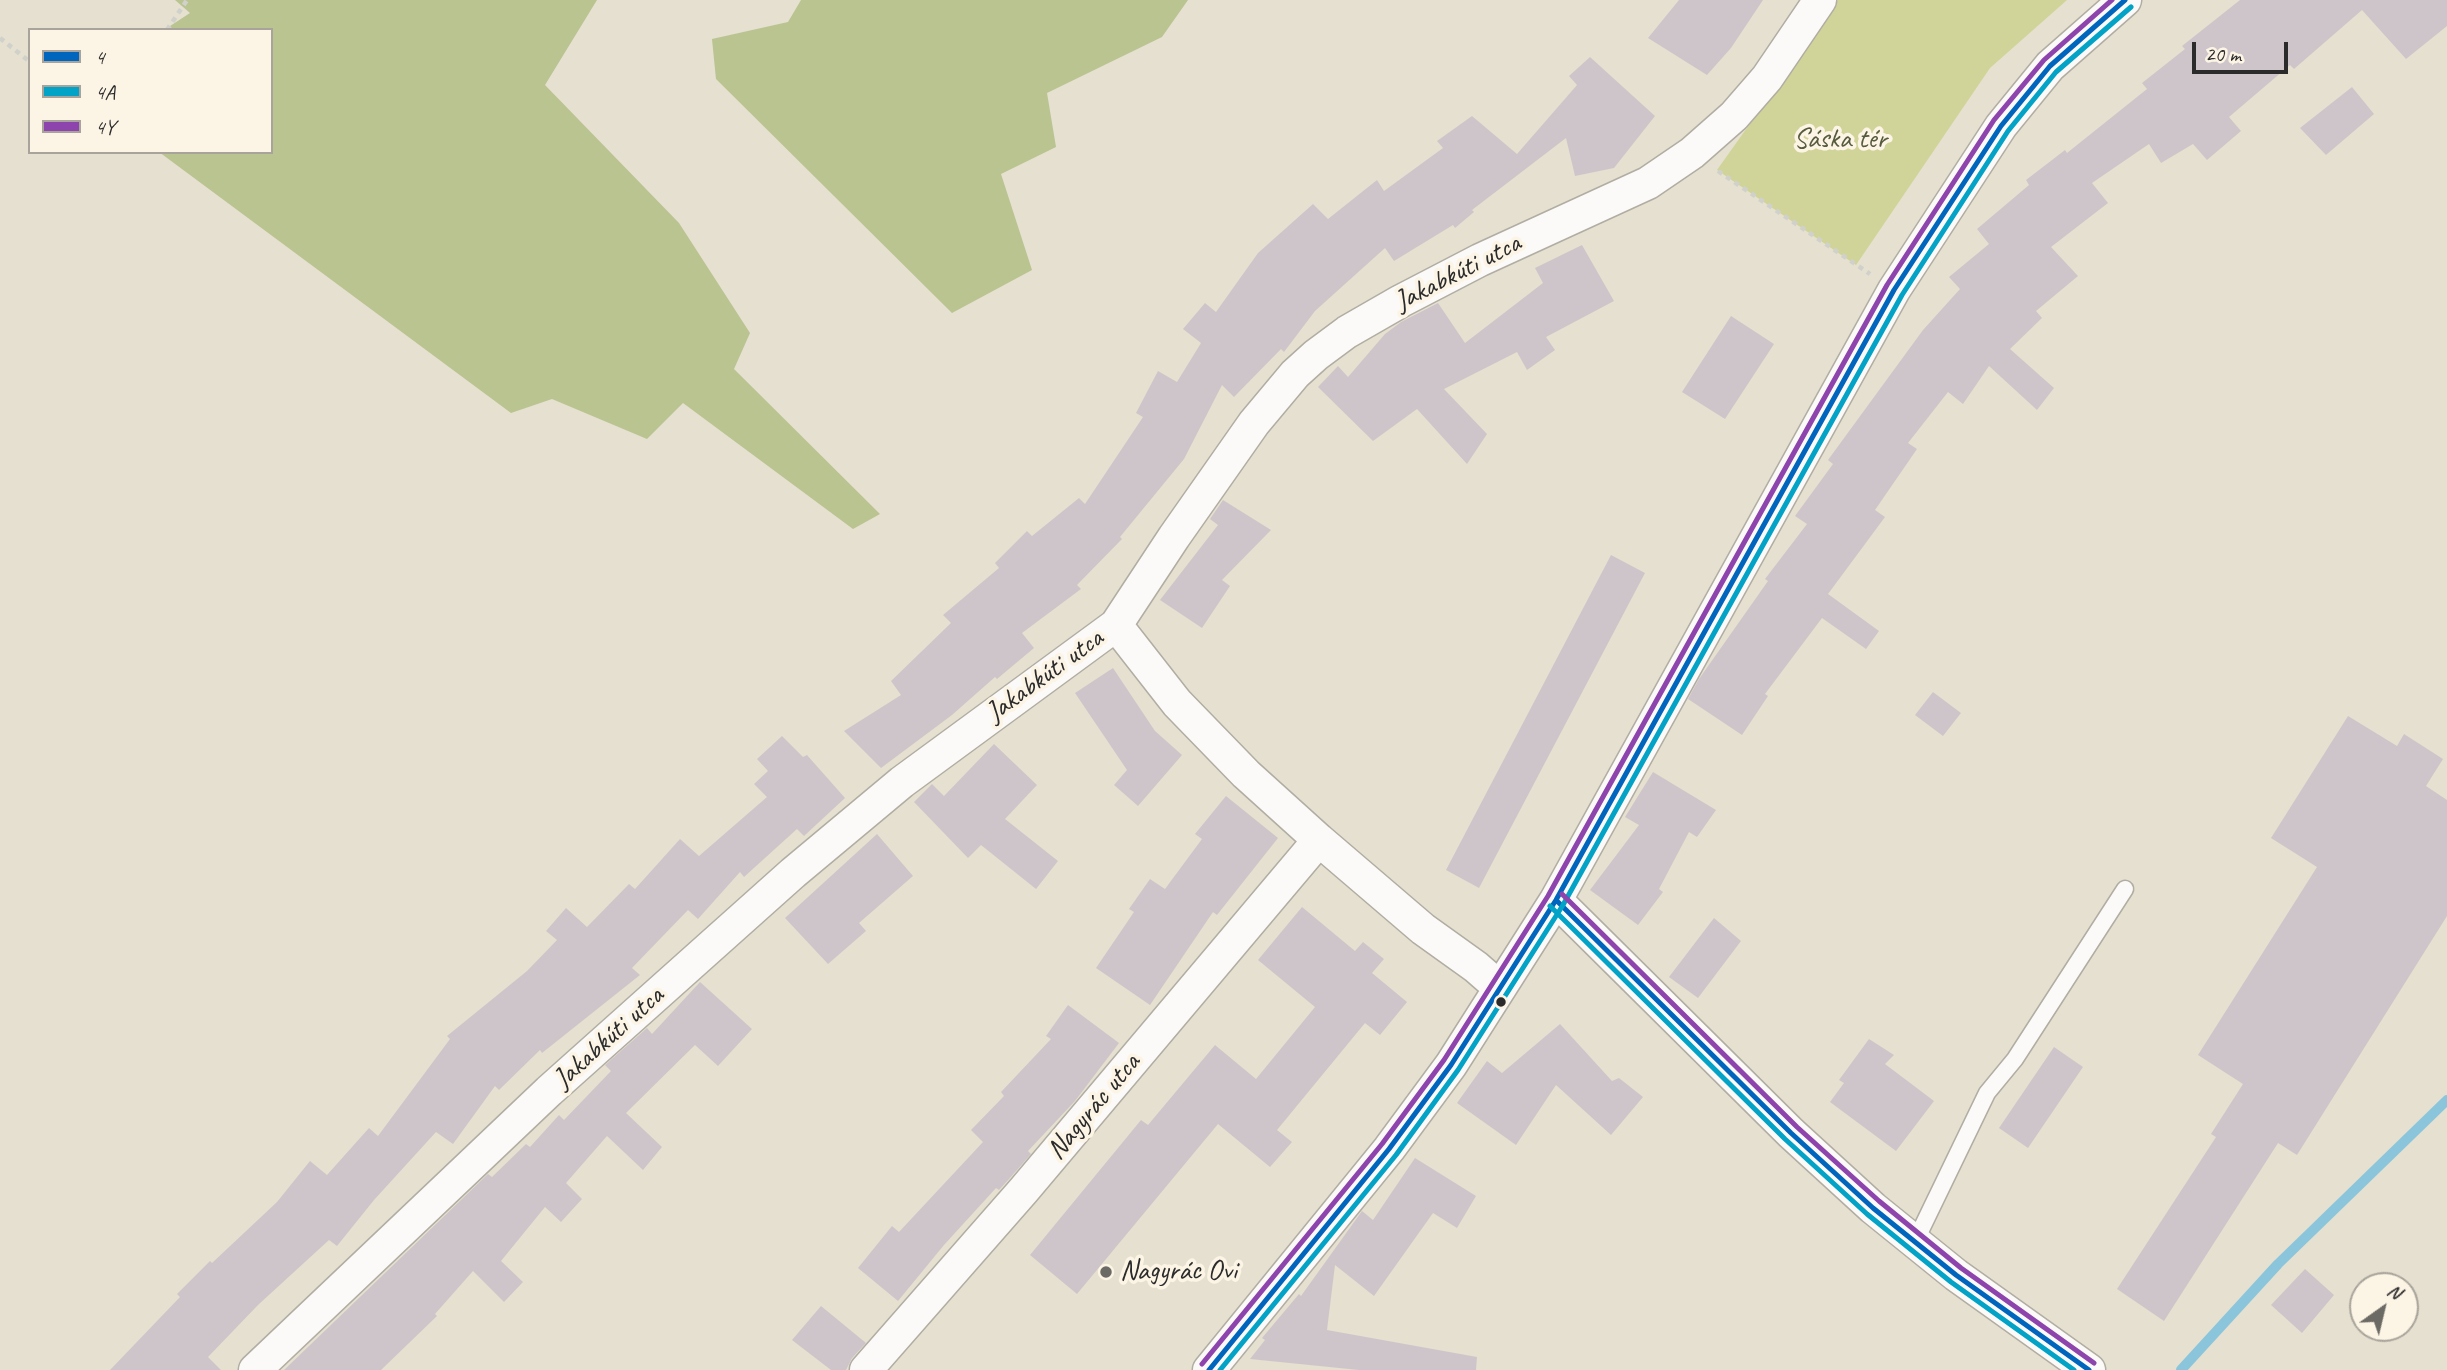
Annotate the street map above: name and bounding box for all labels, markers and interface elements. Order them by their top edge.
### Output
legend [28,28,273,154]
scale bar [2195,28,2291,72]
text: 20 m [2205,41,2241,67]
text: 4 [95,44,104,70]
text: 4A [95,79,115,105]
text: 4Y [95,114,115,140]
park label: Sáska tér [1793,123,1887,157]
street label: Jakabkúti utca [1389,227,1527,319]
street label: Jakabkúti utca [980,622,1110,730]
street label: Jakabkúti utca [547,980,671,1096]
unlabelled marker [1494,995,1508,1009]
street label: Nagyrác utca [1040,1047,1148,1167]
place label: Nagyrác Ovi [1120,1255,1237,1289]
marker: Nagyrác Ovi [1098,1264,1114,1280]
north arrow [2349,1272,2419,1342]
text: N [2383,1278,2406,1304]

